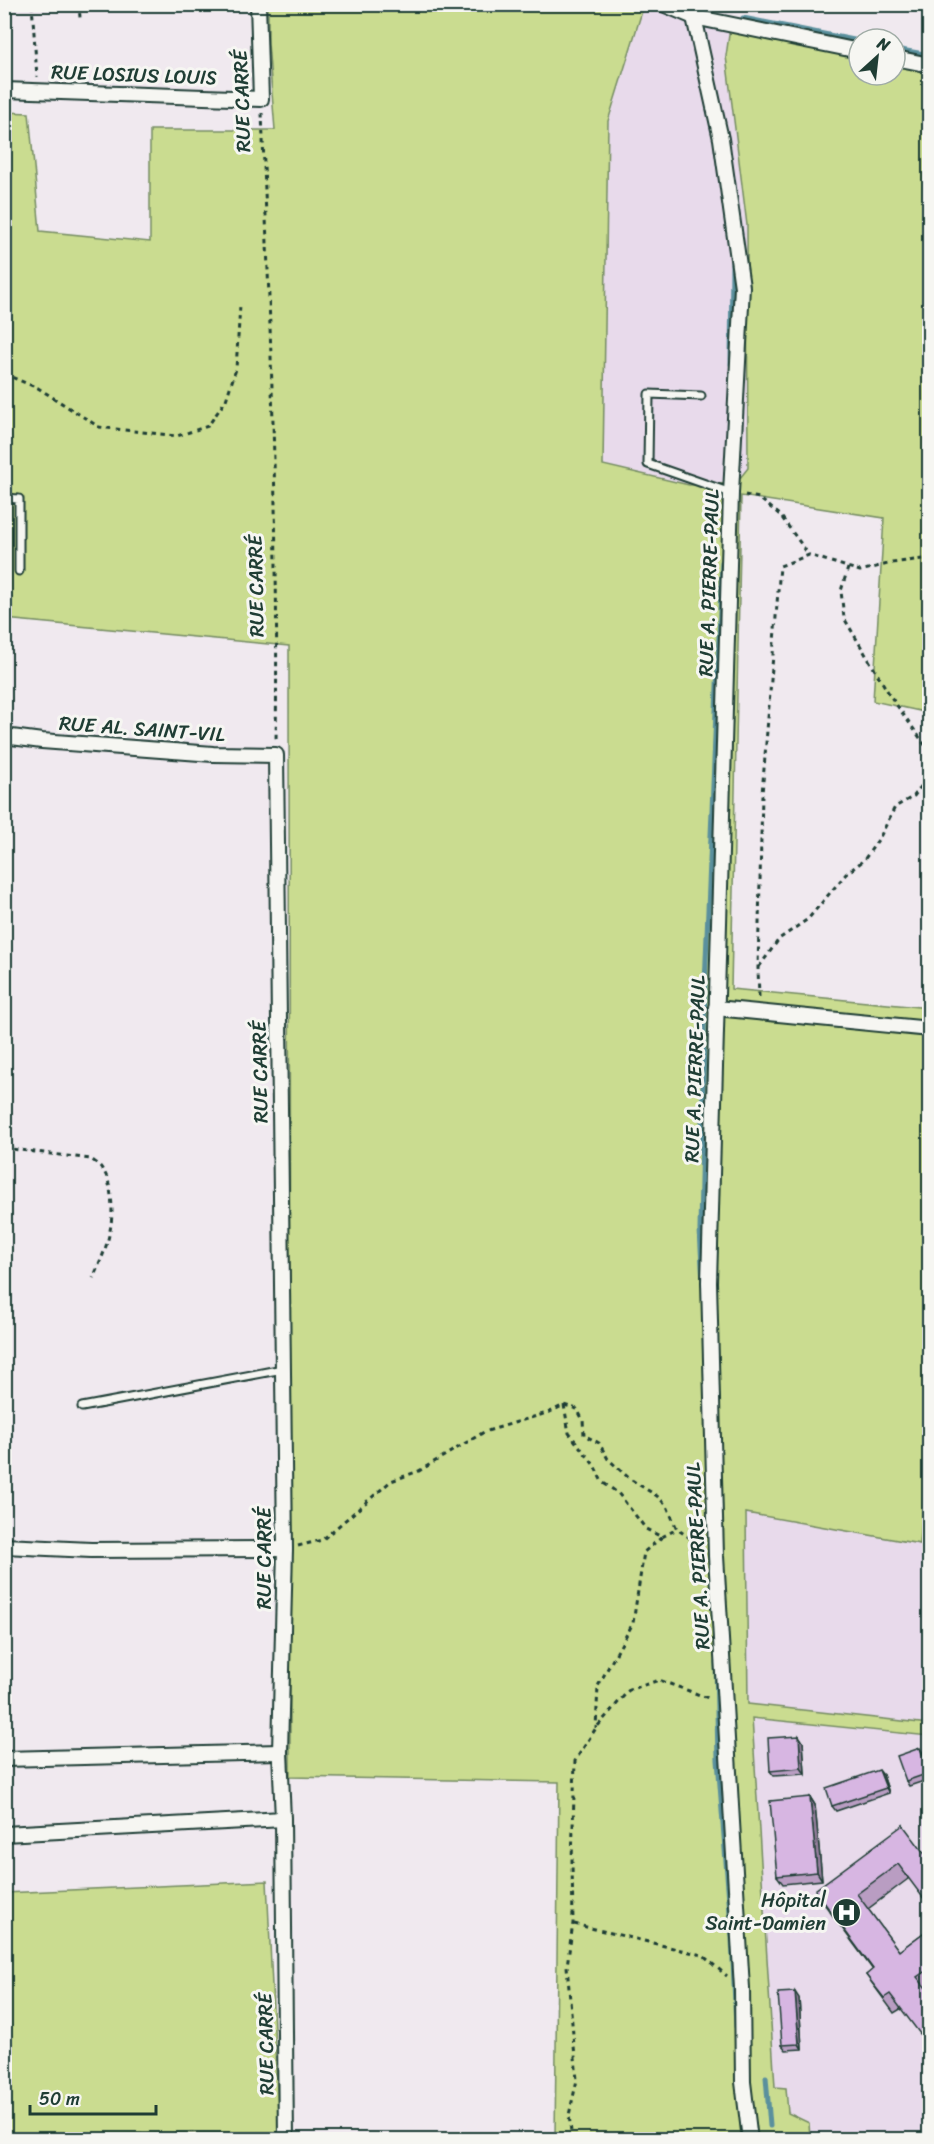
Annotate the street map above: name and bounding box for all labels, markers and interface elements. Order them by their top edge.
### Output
north arrow [847,27,907,87]
text: N [871,28,896,60]
street label: RUE CARRÉ [223,47,261,153]
street label: RUE LOSIUS LOUIS [51,55,218,95]
street label: RUE A. PIERRE-PAUL [688,488,730,677]
street label: RUE CARRÉ [238,533,274,637]
street label: RUE AL. SAINT-VIL [58,706,227,752]
street label: RUE A. PIERRE-PAUL [674,974,716,1163]
street label: RUE CARRÉ [242,1019,278,1123]
street label: RUE A. PIERRE-PAUL [676,1461,720,1650]
street label: RUE CARRÉ [247,1505,282,1609]
place label: Hôpital Saint-Damien [705,1883,826,1941]
hospital icon: Hôpital Saint-Damien [831,1896,863,1928]
street label: RUE CARRÉ [248,1991,284,2095]
scale bar [30,2078,156,2116]
text: 50 m [39,2083,80,2115]

